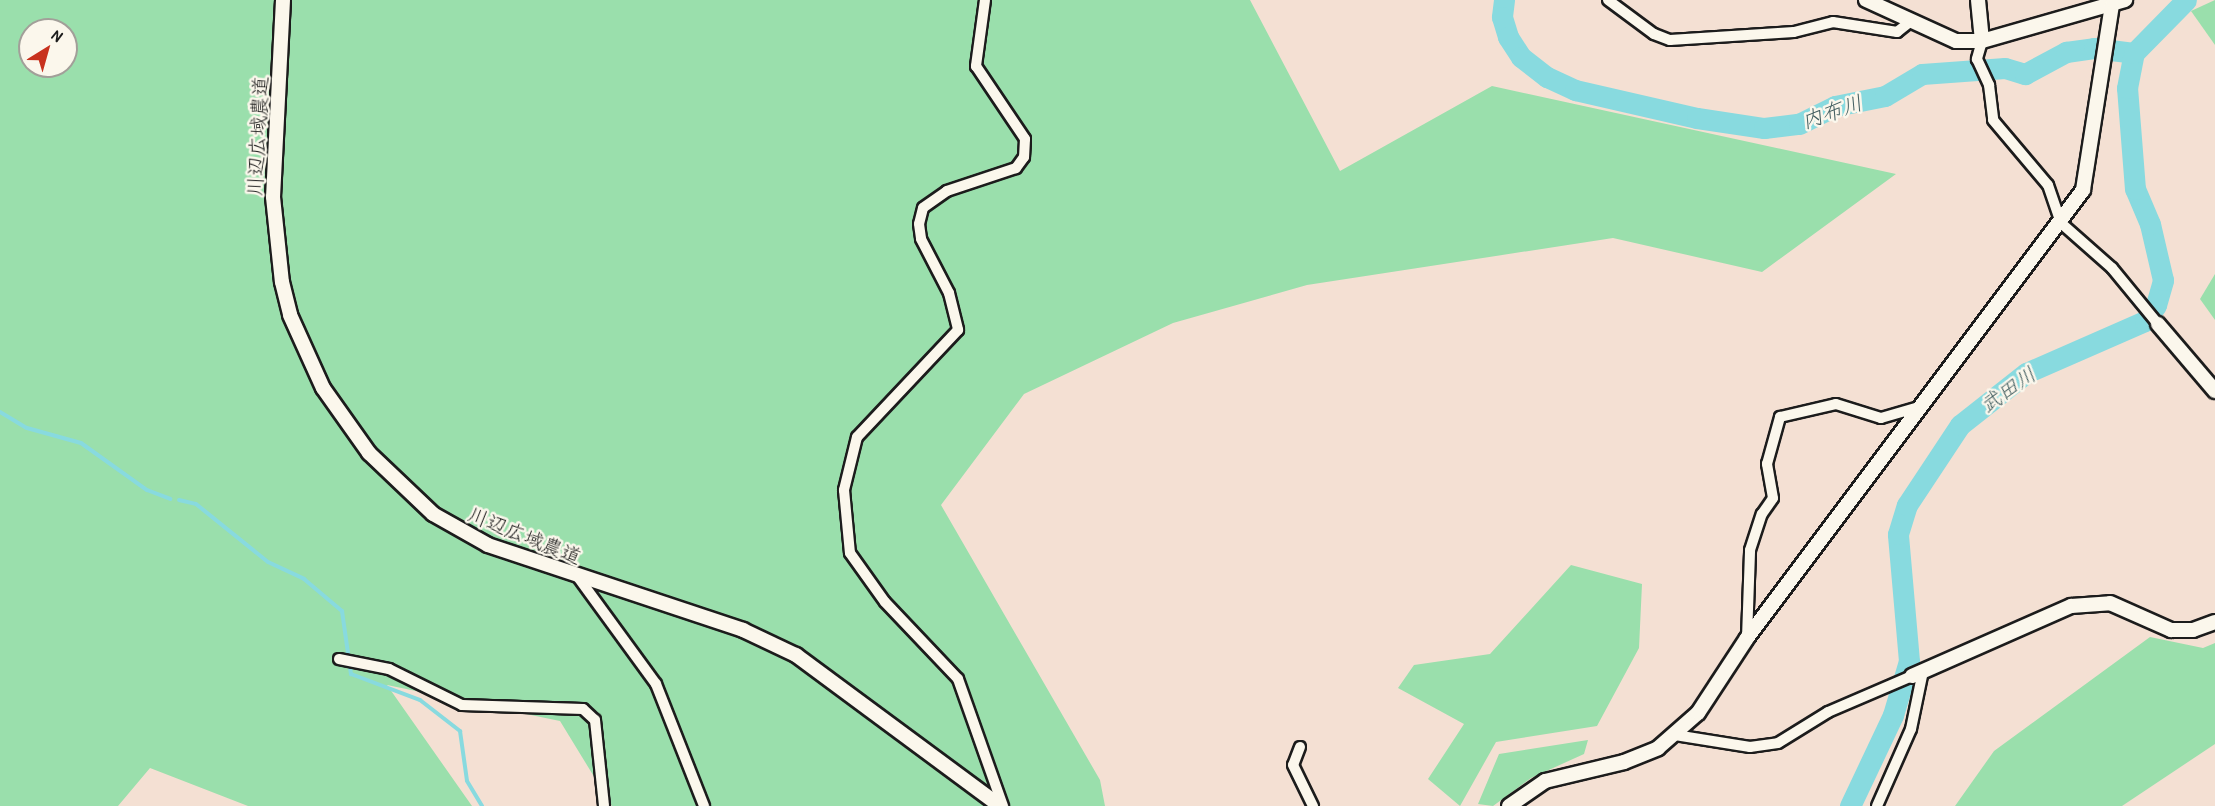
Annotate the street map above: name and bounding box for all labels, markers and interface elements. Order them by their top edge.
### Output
north arrow [18,18,78,78]
text: N [48,24,68,47]
street label: 川辺広域農道 [242,75,272,197]
water label: 内布川 [1798,90,1866,134]
water label: 武田川 [1975,362,2041,418]
street label: 川辺広域農道 [465,501,585,569]

